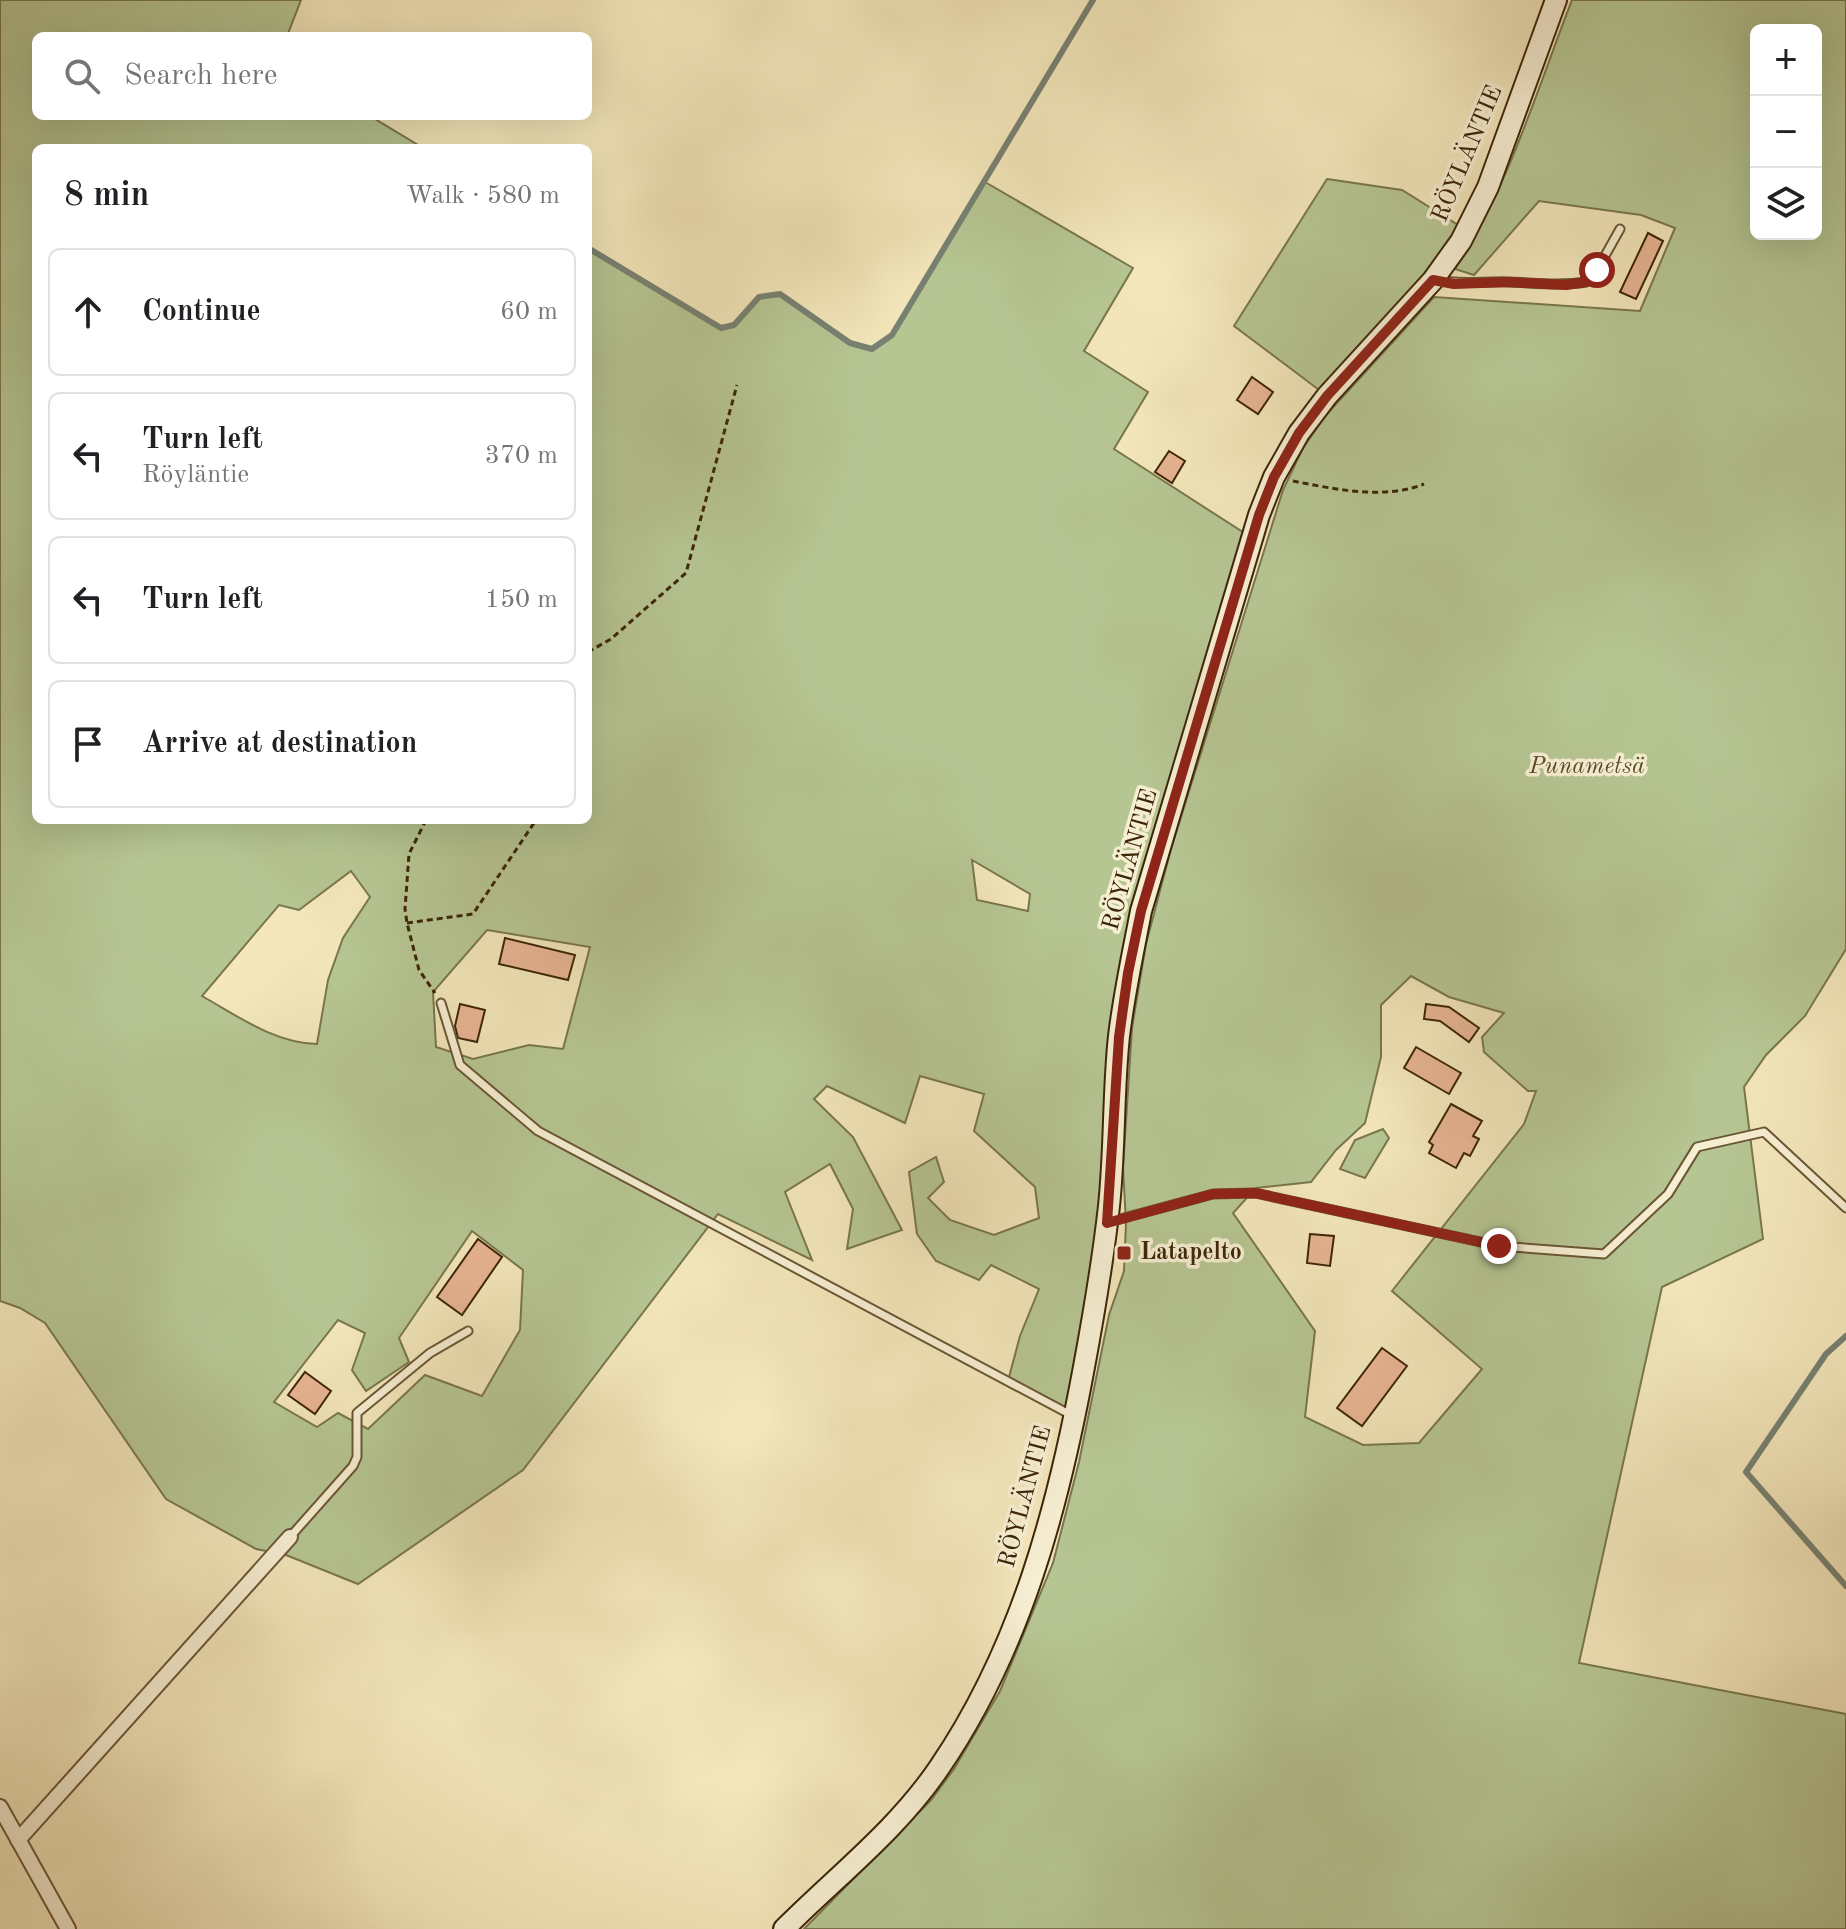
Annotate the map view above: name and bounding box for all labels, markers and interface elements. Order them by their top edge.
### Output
map controls [1750,24,1822,240]
button: + [1750,24,1822,96]
search box [32,32,592,120]
icon: search [60,54,104,98]
text: Search here [124,61,278,91]
street label: RÖYLÄNTIE [1425,81,1508,226]
button: − [1750,96,1822,168]
button: layers [1750,168,1822,240]
text: 8 min [64,179,149,213]
text: Walk · 580 m [406,183,560,209]
route start [1579,252,1615,288]
icon: ahead [66,290,110,334]
text: Continue [142,297,261,327]
text: 60 m [500,299,558,325]
text: Turn left [142,425,263,455]
icon: left [66,434,110,478]
text: 370 m [485,443,558,469]
text: Röyläntie [142,462,249,488]
icon: left [66,578,110,622]
text: Turn left [142,585,263,615]
text: 150 m [485,587,558,613]
icon: arrive [66,722,110,766]
text: Arrive at destination [142,729,417,759]
park label: Punametsä [1528,755,1645,779]
street label: RÖYLÄNTIE [1096,785,1163,933]
route end [1481,1228,1517,1264]
place label: Latapelto [1140,1241,1242,1265]
marker: Latapelto [1115,1244,1133,1262]
street label: RÖYLÄNTIE [992,1422,1056,1571]

